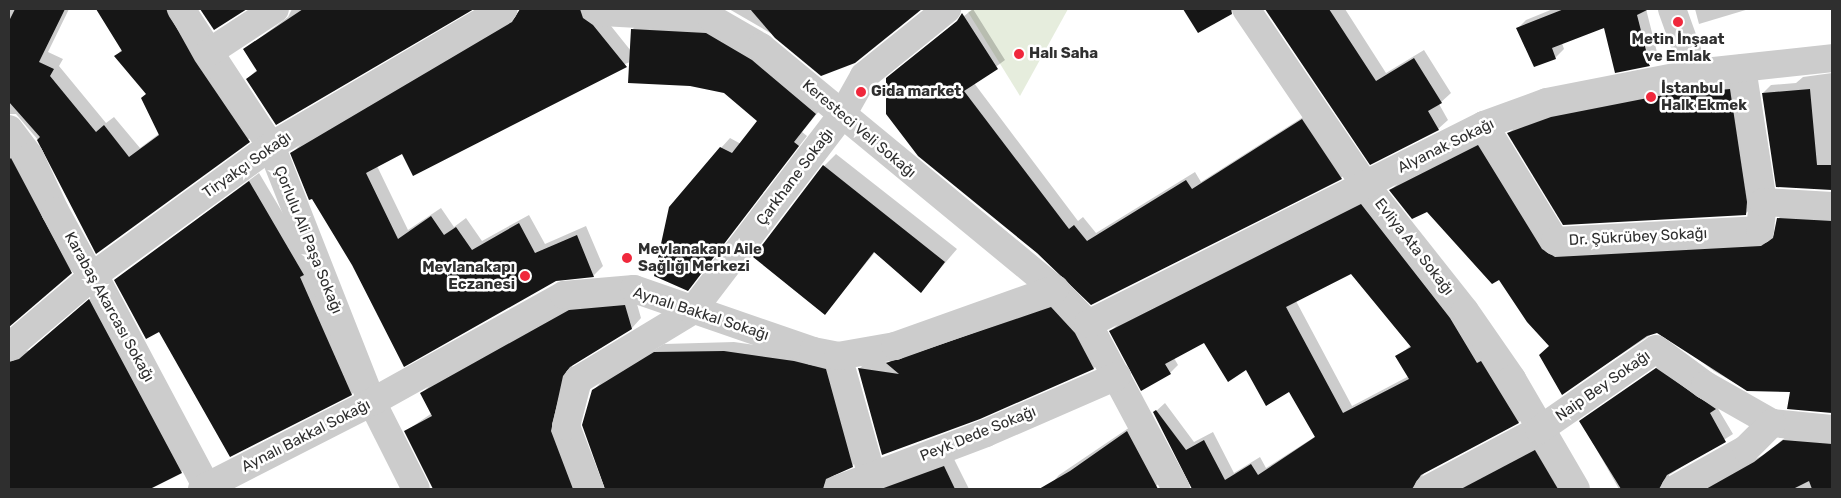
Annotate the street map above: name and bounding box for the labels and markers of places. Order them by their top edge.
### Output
marker: Metin İnşaat ve Emlak [1672,16,1684,28]
place label: Metin İnşaat ve Emlak [1632,30,1724,65]
place label: Halı Saha [1029,45,1098,63]
marker: Halı Saha [1013,48,1025,60]
place label: İstanbul Halk Ekmek [1661,79,1747,114]
place label: Gida market [871,83,961,101]
marker: Gida market [855,86,867,98]
marker: İstanbul Halk Ekmek [1645,91,1657,103]
place label: Mevlanakapı Aile Sağlığı Merkezi [638,240,762,275]
marker: Mevlanakapı Aile Sağlığı Merkezi [620,251,634,265]
place label: Mevlanakapı Eczanesi [422,258,515,293]
marker: Mevlanakapı Eczanesi [519,270,531,282]

